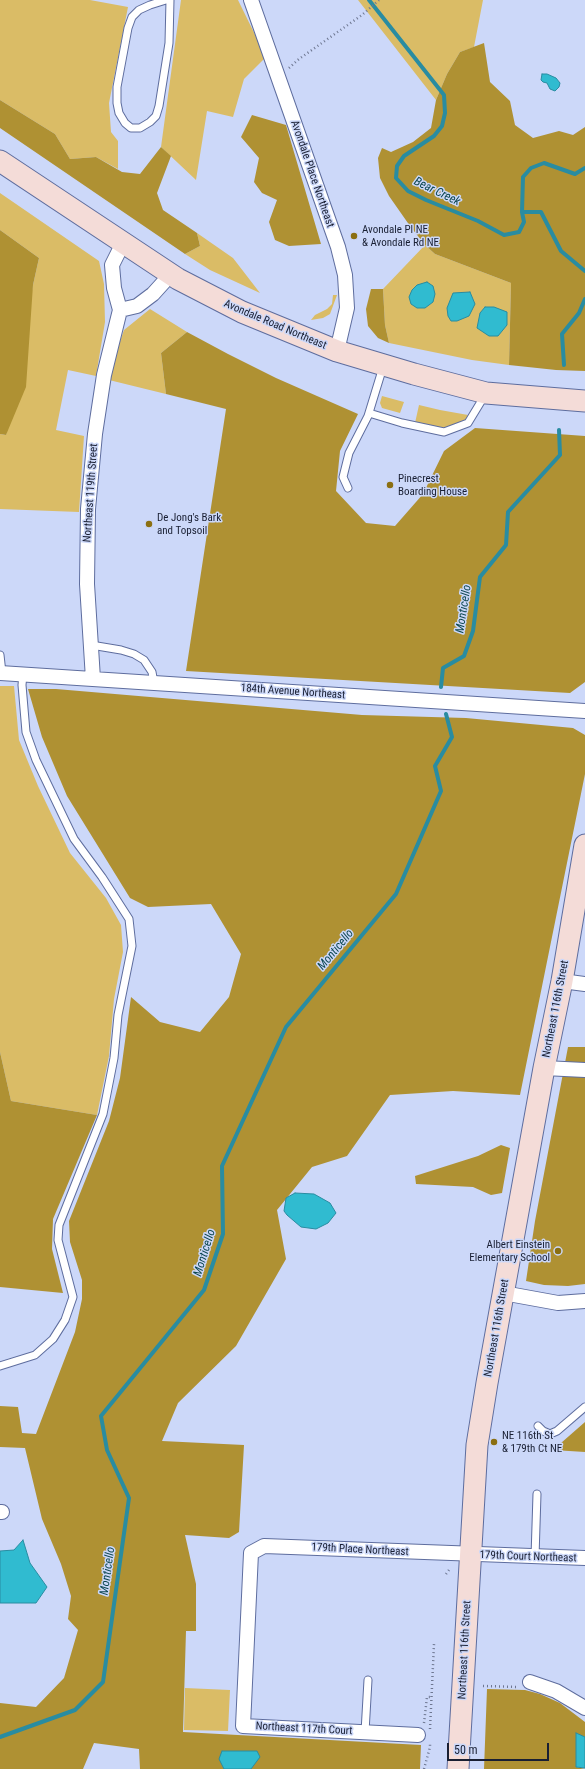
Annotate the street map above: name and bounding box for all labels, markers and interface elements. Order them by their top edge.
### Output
street label: Avondale Place Northeast [287,119,337,229]
water label: Bear Creek [411,175,463,209]
place label: Avondale Pl NE & Avondale Rd NE [362,223,439,249]
marker: Avondale Pl NE & Avondale Rd NE [349,231,359,241]
street label: Avondale Road Northeast [222,297,328,353]
street label: Northeast 119th Street [81,443,101,543]
place label: Pinecrest Boarding House [398,472,467,498]
marker: Pinecrest Boarding House [385,480,395,490]
place label: De Jong's Bark and Topsoil [157,511,221,537]
marker: De Jong's Bark and Topsoil [144,519,154,529]
water label: Monticello [453,584,475,634]
street label: 184th Avenue Northeast [240,682,346,702]
water label: Monticello [315,927,357,973]
street label: Northeast 116th Street [540,959,572,1059]
water label: Monticello [191,1228,219,1278]
place label: Albert Einstein Elementary School [469,1238,550,1264]
marker: Albert Einstein Elementary School [553,1246,563,1256]
street label: Northeast 116th Street [482,1278,512,1378]
place label: NE 116th St & 179th Ct NE [502,1429,562,1455]
marker: NE 116th St & 179th Ct NE [489,1437,499,1447]
street label: 179th Place Northeast [311,1541,409,1559]
water label: Monticello [98,1546,118,1596]
street label: 179th Court Northeast [479,1549,577,1565]
street label: Northeast 116th Street [456,1600,474,1700]
street label: Northeast 117th Court [255,1720,353,1738]
scale bar [449,1735,551,1761]
text: 50 m [454,1743,478,1757]

